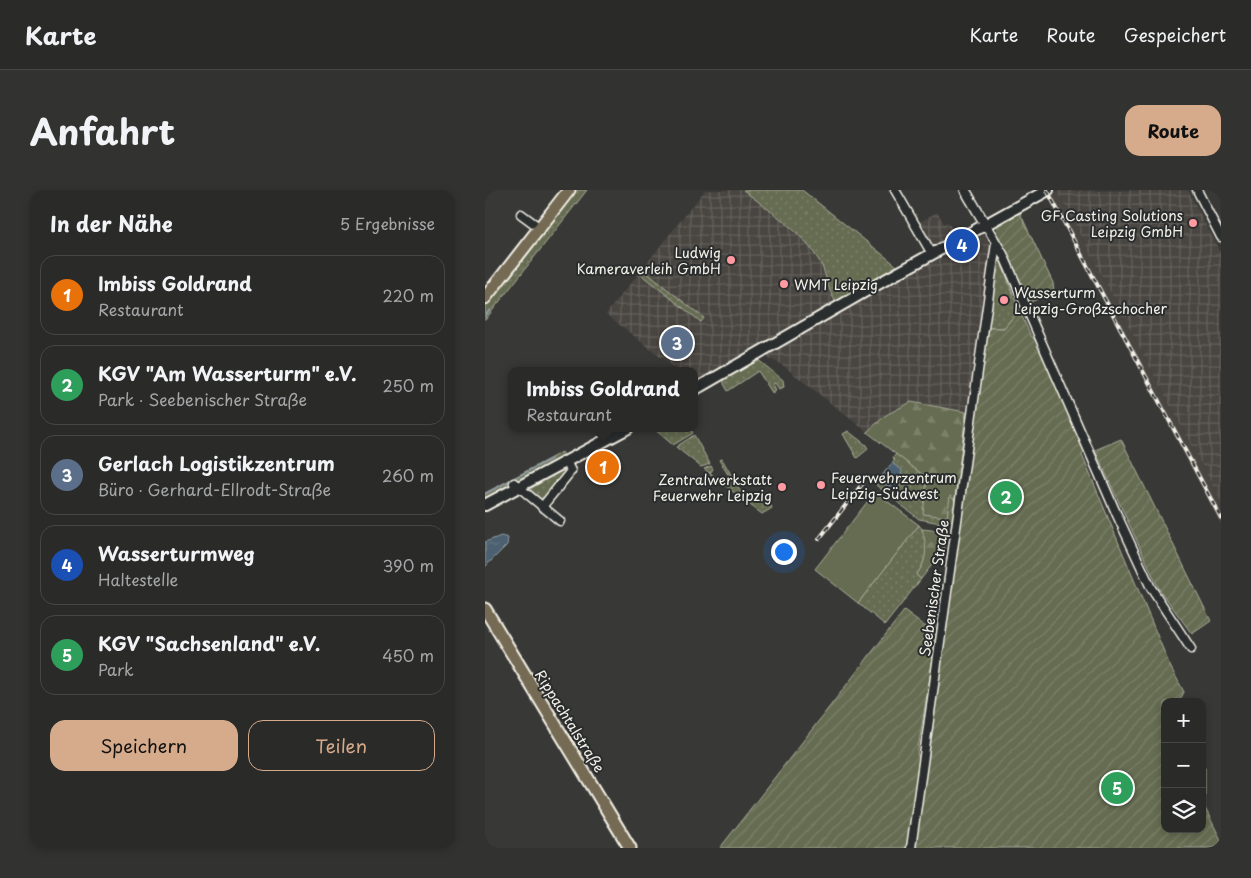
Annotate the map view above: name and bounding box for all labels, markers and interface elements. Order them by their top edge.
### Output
text: Karte [25,17,97,53]
text: Karte [970,21,1018,48]
text: Route [1046,21,1096,48]
text: Gespeichert [1124,21,1226,48]
text: Anfahrt [30,104,175,157]
button: Route [1125,105,1221,156]
place label: GF Casting Solutions Leipzig GmbH [1041,205,1183,242]
text: In der Nähe [50,207,172,239]
text: 5 Ergebnisse [340,211,435,235]
marker: GF Casting Solutions Leipzig GmbH [1187,217,1199,229]
pin: 4 [946,226,978,264]
place label: Ludwig Kameraverleih GmbH [577,242,721,279]
marker: Ludwig Kameraverleih GmbH [725,254,737,266]
text: Imbiss Goldrand [98,269,252,297]
place label: WMT Leipzig [794,274,878,295]
marker: WMT Leipzig [778,278,790,290]
place label: Wasserturm Leipzig-Großzschocher [1014,282,1168,319]
text: 1 [63,283,71,307]
text: 220 m [383,283,434,307]
marker: Wasserturm Leipzig-Großzschocher [998,294,1010,306]
text: Restaurant [98,297,184,321]
pin: 3 [661,324,693,362]
text: KGV "Am Wasserturm" e.V. [98,359,356,387]
popup [508,367,698,432]
text: 2 [61,373,73,397]
text: 250 m [383,373,434,397]
text: Imbiss Goldrand [526,374,680,402]
text: Park · Seebenischer Straße [98,387,307,411]
text: Restaurant [526,402,612,426]
pin: 1 [587,448,619,486]
text: Gerlach Logistikzentrum [98,449,335,477]
text: 3 [62,463,72,487]
text: 260 m [382,463,434,487]
place label: Feuerwehrzentrum Leipzig-Südwest [831,467,957,504]
place label: Zentralwerkstatt Feuerwehr Leipzig [653,469,772,506]
text: Büro · Gerhard-Ellrodt-Straße [98,477,331,501]
pin: 2 [990,478,1022,516]
marker: Feuerwehrzentrum Leipzig-Südwest [815,479,827,491]
marker: Zentralwerkstatt Feuerwehr Leipzig [776,481,788,493]
street label: Seebenischer Straße [914,518,954,658]
text: Wasserturmweg [98,539,255,567]
your location [771,539,797,565]
text: 4 [62,553,72,577]
text: 390 m [383,553,434,577]
text: Haltestelle [98,567,178,591]
text: KGV "Sachsenland" e.V. [98,629,320,657]
text: 5 [62,643,72,667]
text: 450 m [382,643,434,667]
text: Park [98,657,134,681]
street label: Rippachtalstraße [530,666,610,776]
map controls [1161,698,1206,833]
button: + [1161,698,1206,743]
button: Speichern [50,720,238,771]
button: Teilen [248,720,435,771]
button: − [1161,743,1206,788]
pin: 5 [1101,769,1133,807]
button: layers [1161,788,1206,833]

